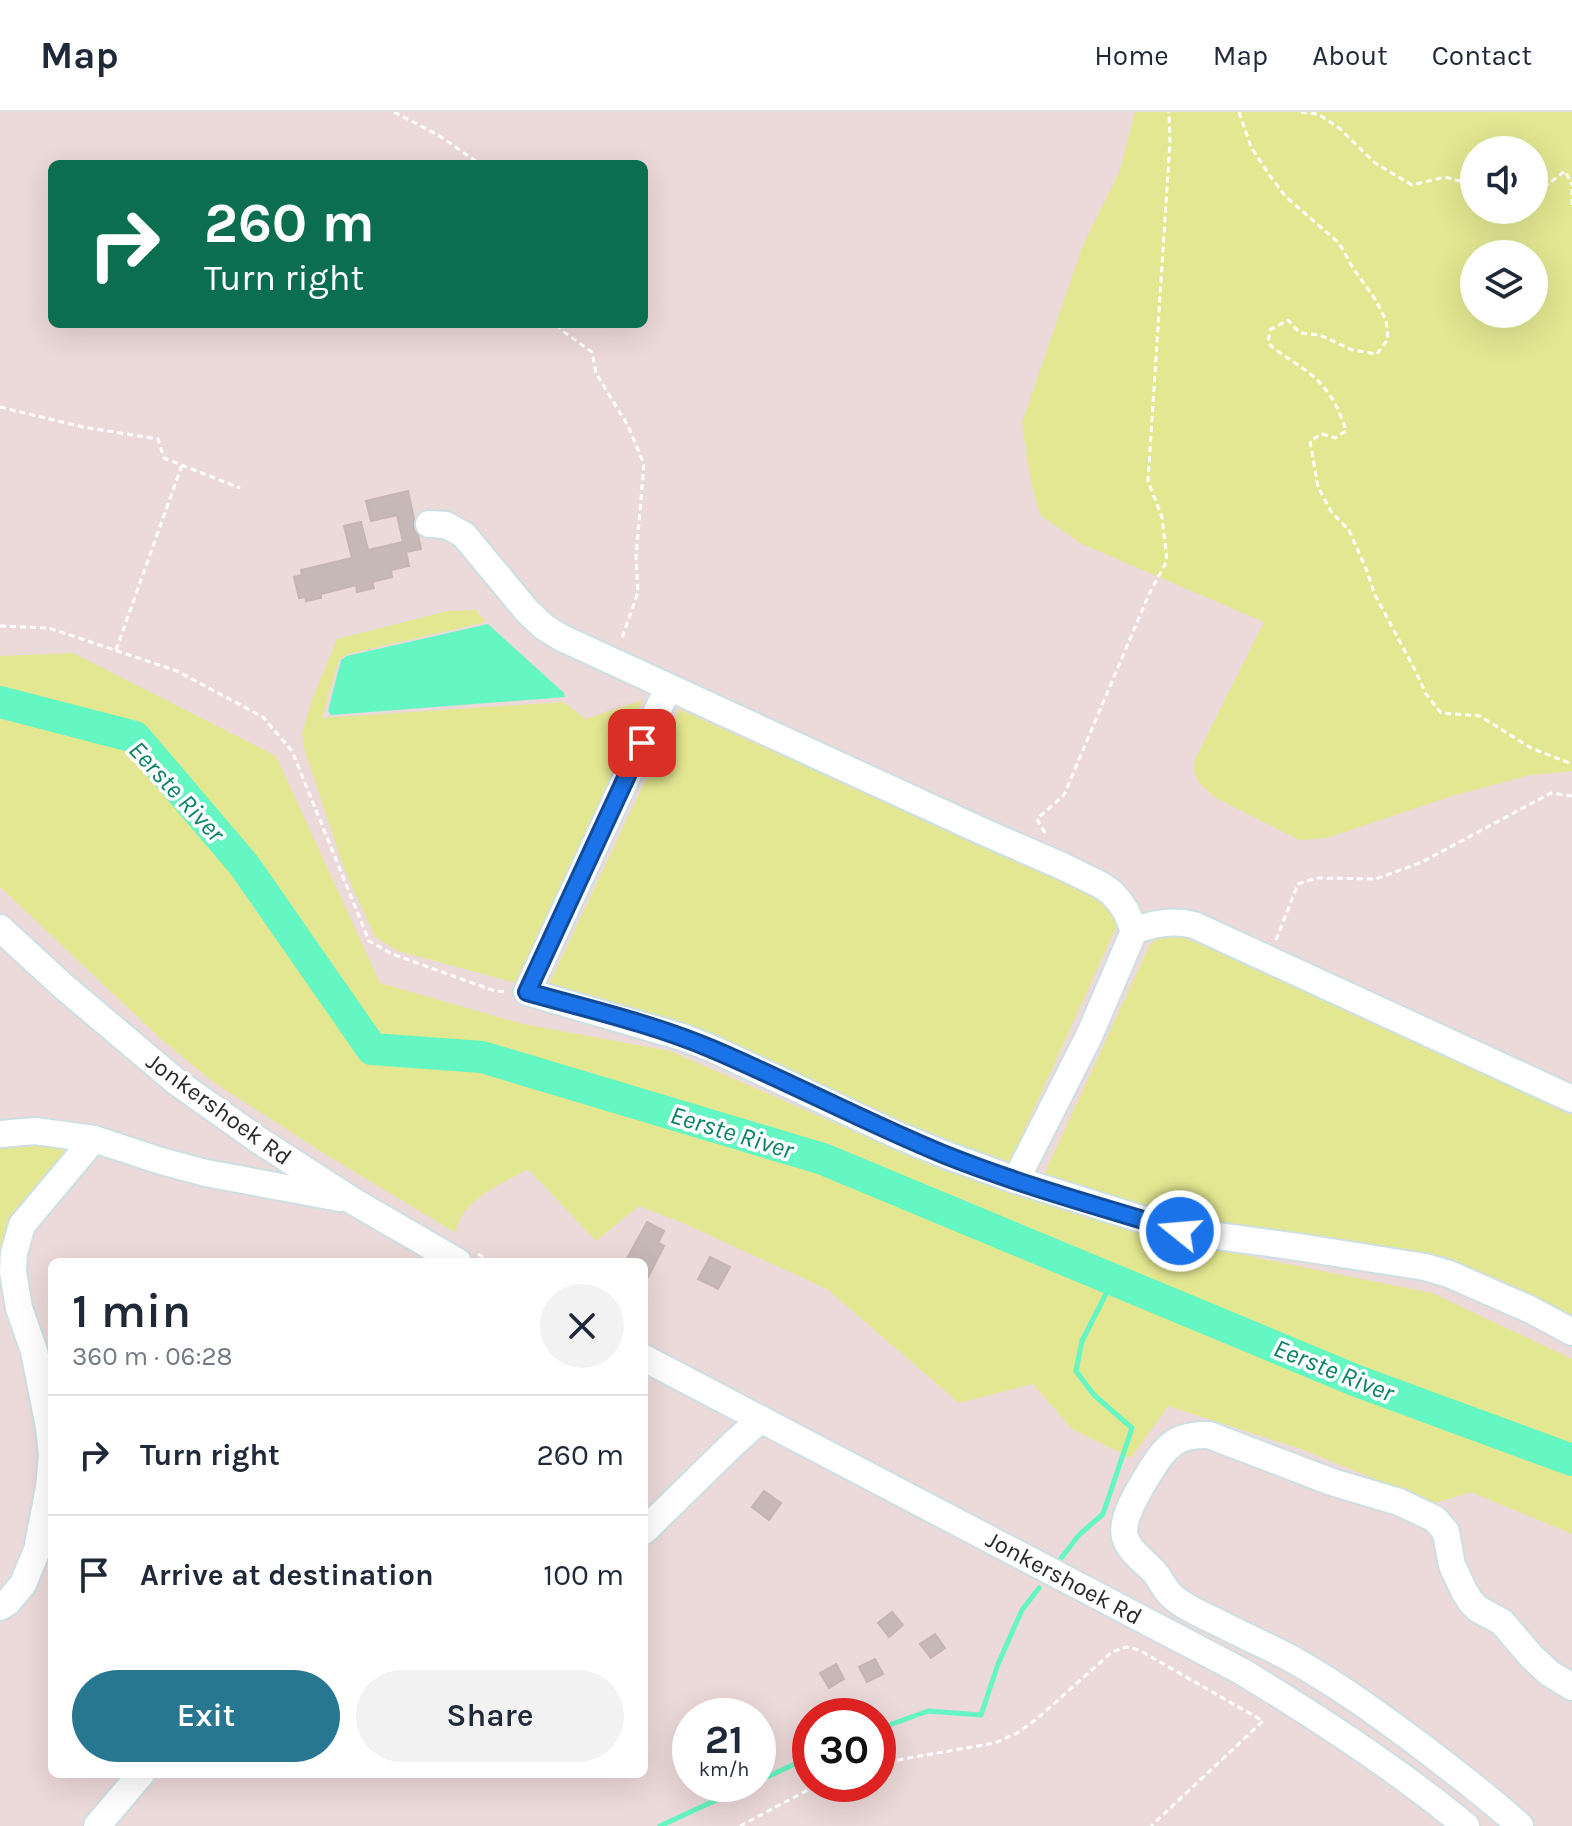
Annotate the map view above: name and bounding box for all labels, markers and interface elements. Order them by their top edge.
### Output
text: Map [40,33,119,78]
text: Home [1094,39,1169,72]
text: Map [1213,39,1268,72]
text: About [1312,39,1388,72]
text: Contact [1432,39,1532,72]
map controls [1460,136,1548,328]
button: sound [1460,136,1548,224]
text: 260 m [204,190,375,255]
icon: right [72,192,176,296]
button: layers [1460,240,1548,328]
text: Turn right [204,257,364,299]
pin [608,709,676,777]
icon: arrive [620,721,664,765]
water label: Eerste River [122,734,232,849]
street label: Jonkershoek Rd [141,1047,297,1171]
water label: Eerste River [667,1099,798,1166]
position arrow [1138,1189,1222,1273]
text: 1 min [72,1283,191,1339]
button: close [540,1284,624,1368]
water label: Eerste River [1269,1332,1399,1409]
text: 360 m · 06:28 [72,1341,233,1372]
icon: right [72,1433,116,1477]
text: Turn right [140,1437,280,1473]
text: 260 m [536,1437,624,1473]
street label: Jonkershoek Rd [981,1525,1147,1631]
icon: arrive [72,1553,116,1597]
text: Arrive at destination [140,1557,434,1593]
text: 100 m [543,1557,624,1593]
button: Exit [72,1670,340,1762]
button: Share [356,1670,624,1762]
speed limit sign: 30 [792,1698,896,1802]
text: 21 [705,1716,743,1763]
text: km/h [699,1758,749,1781]

